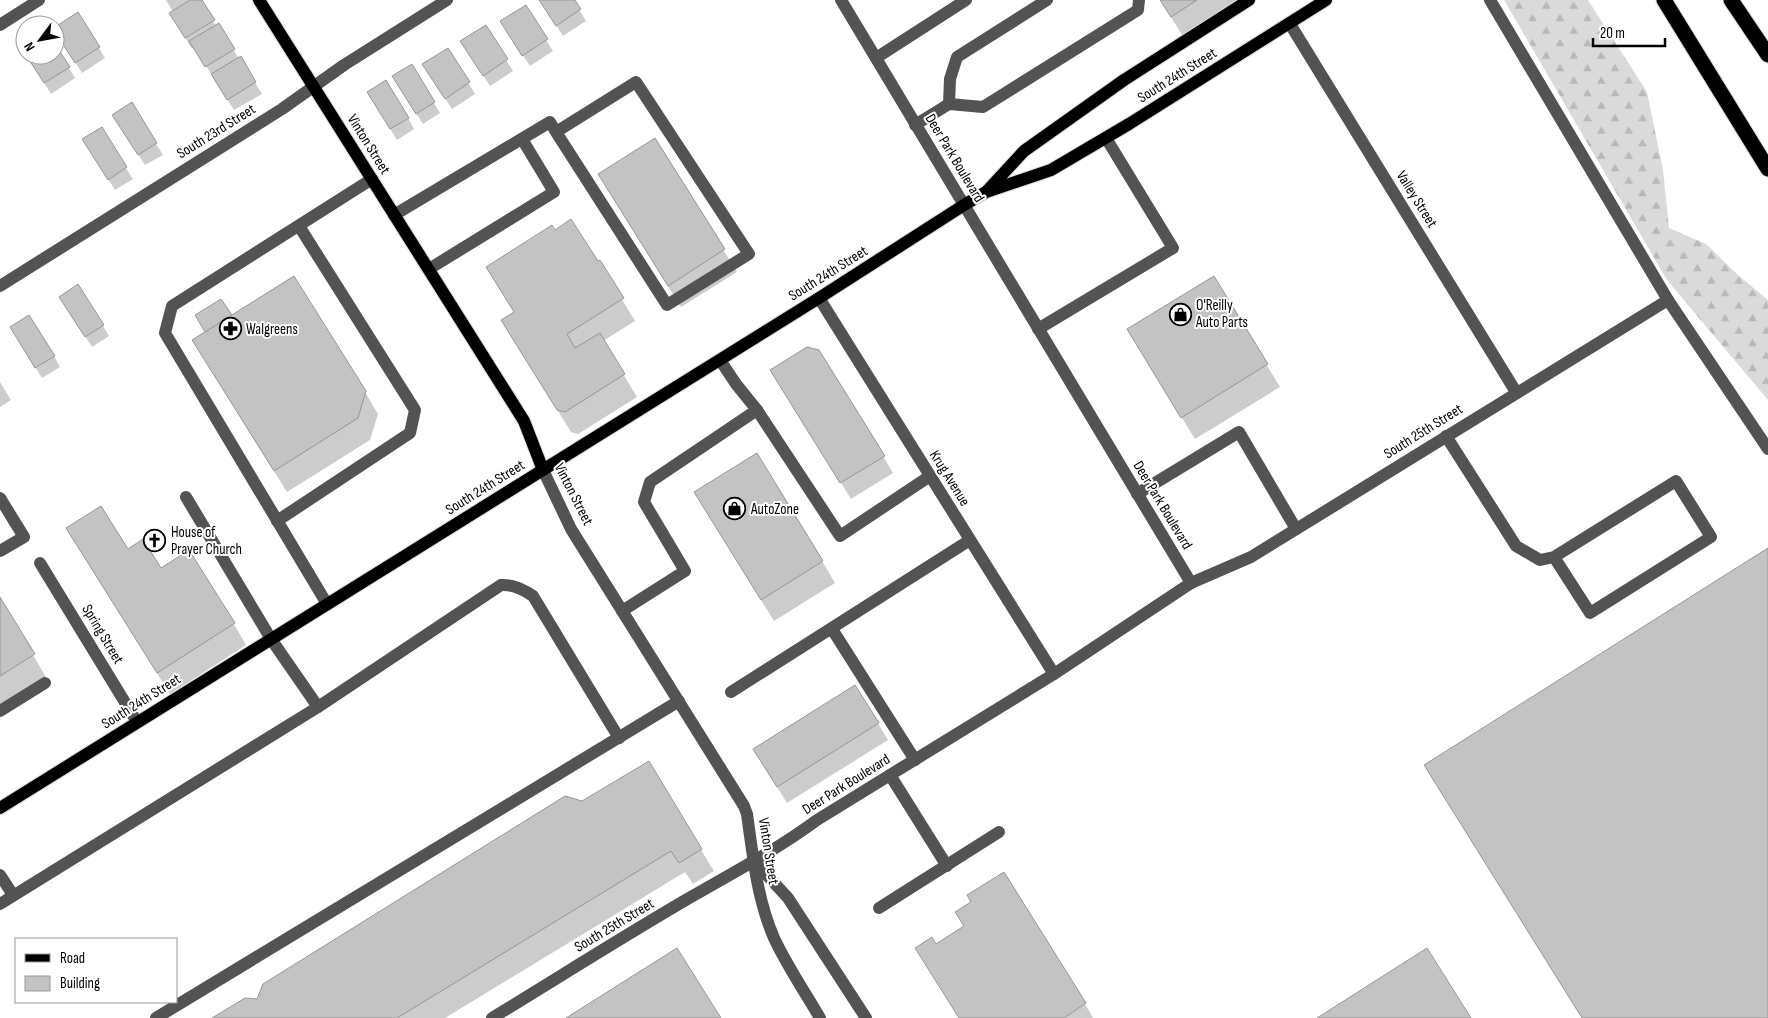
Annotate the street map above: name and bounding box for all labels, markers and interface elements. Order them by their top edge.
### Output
north arrow [15,15,65,65]
scale bar [1593,15,1666,47]
text: 20 m [1600,24,1625,43]
text: N [20,39,39,54]
street label: South 24th Street [1134,43,1221,107]
street label: South 23rd Street [173,100,259,163]
street label: Deer Park Boulevard [921,110,988,206]
street label: Vinton Street [343,111,395,178]
street label: Valley Street [1392,167,1442,232]
street label: South 24th Street [785,241,872,305]
place label: O'Reilly Auto Parts [1195,296,1248,332]
shop icon: O'Reilly Auto Parts [1168,302,1192,326]
pharmacy icon: Walgreens [218,317,242,341]
place label: Walgreens [246,320,298,339]
street label: South 25th Street [1380,399,1467,463]
street label: Krug Avenue [925,447,974,510]
street label: South 24th Street [442,455,529,519]
street label: Deer Park Boulevard [1129,457,1196,553]
street label: Vinton Street [550,460,597,529]
shop icon: AutoZone [723,497,747,521]
place label: AutoZone [750,500,799,519]
place label: House of Prayer Church [171,523,242,559]
church icon: House of Prayer Church [143,529,167,553]
street label: Spring Street [77,601,128,668]
street label: South 24th Street [98,669,185,733]
street label: Deer Park Boulevard [799,750,894,819]
street label: Vinton Street [754,816,783,886]
street label: South 25th Street [571,894,658,957]
legend [15,938,178,1003]
text: Road [60,949,85,968]
text: Building [60,974,100,993]

